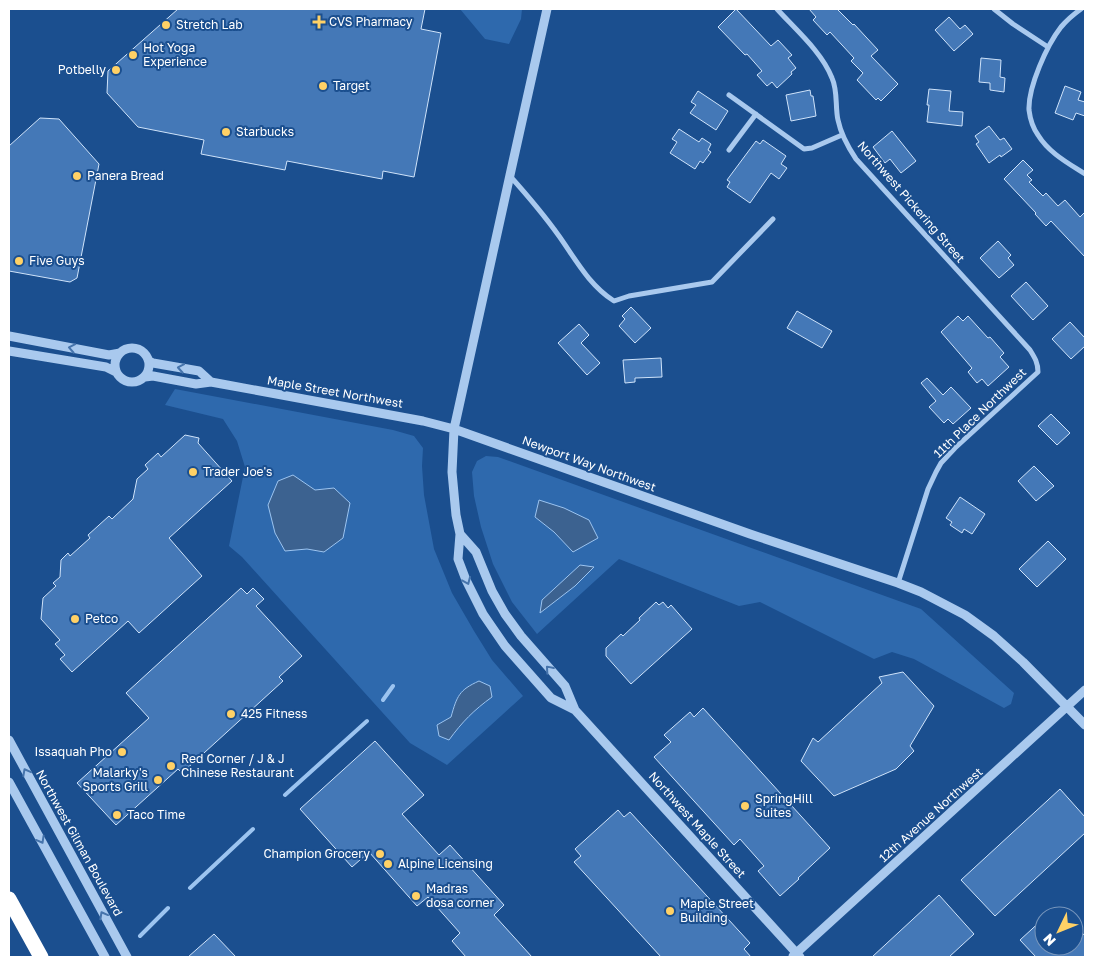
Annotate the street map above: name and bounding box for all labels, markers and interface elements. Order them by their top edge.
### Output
place label: CVS Pharmacy [329,14,413,29]
marker: CVS Pharmacy [313,16,325,28]
place label: Stretch Lab [176,17,243,32]
marker: Stretch Lab [160,19,172,31]
place label: Hot Yoga Experience [143,40,207,69]
marker: Hot Yoga Experience [127,49,139,61]
place label: Potbelly [58,62,106,77]
marker: Potbelly [110,64,122,76]
place label: Target [333,78,370,93]
marker: Target [317,80,329,92]
place label: Starbucks [236,124,294,139]
marker: Starbucks [220,126,232,138]
street label: Northwest Pickering Street [854,138,968,266]
place label: Panera Bread [87,168,164,183]
marker: Panera Bread [71,170,83,182]
place label: Five Guys [29,253,85,268]
marker: Five Guys [13,255,25,267]
one-way arrow [67,343,76,353]
one-way arrow [177,364,186,374]
street label: 11th Place Northwest [930,364,1029,461]
street label: Maple Street Northwest [266,372,404,411]
street label: Newport Way Northwest [520,432,658,495]
place label: Trader Joe's [203,464,272,479]
marker: Trader Joe's [187,466,199,478]
one-way arrow [460,576,471,585]
place label: Petco [85,611,118,626]
marker: Petco [69,613,81,625]
one-way arrow [546,665,555,674]
place label: 425 Fitness [241,706,307,721]
marker: 425 Fitness [225,708,237,720]
place label: Issaquah Pho [34,744,112,759]
marker: Issaquah Pho [116,746,128,758]
place label: Red Corner / J & J Chinese Restaurant [181,751,294,780]
marker: Red Corner / J & J Chinese Restaurant [165,760,177,772]
street label: 12th Avenue Northwest [876,764,986,865]
place label: Malarky's Sports Grill [83,765,148,794]
street label: Northwest Gilman Boulevard [33,767,126,919]
one-way arrow [22,768,32,777]
street label: Northwest Maple Street [646,768,749,881]
marker: Malarky's Sports Grill [152,774,164,786]
place label: SpringHill Suites [755,791,813,820]
marker: SpringHill Suites [739,800,751,812]
place label: Taco Time [127,807,185,822]
marker: Taco Time [111,809,123,821]
one-way arrow [34,834,44,843]
place label: Champion Grocery [263,846,370,861]
marker: Champion Grocery [374,848,386,860]
place label: Alpine Licensing [398,856,493,871]
marker: Alpine Licensing [382,858,394,870]
place label: Madras dosa corner [426,881,494,910]
marker: Madras dosa corner [410,890,422,902]
place label: Maple Street Building [680,896,754,925]
marker: Maple Street Building [664,905,676,917]
north arrow [1034,906,1084,956]
one-way arrow [99,911,109,920]
text: N [1039,931,1059,950]

